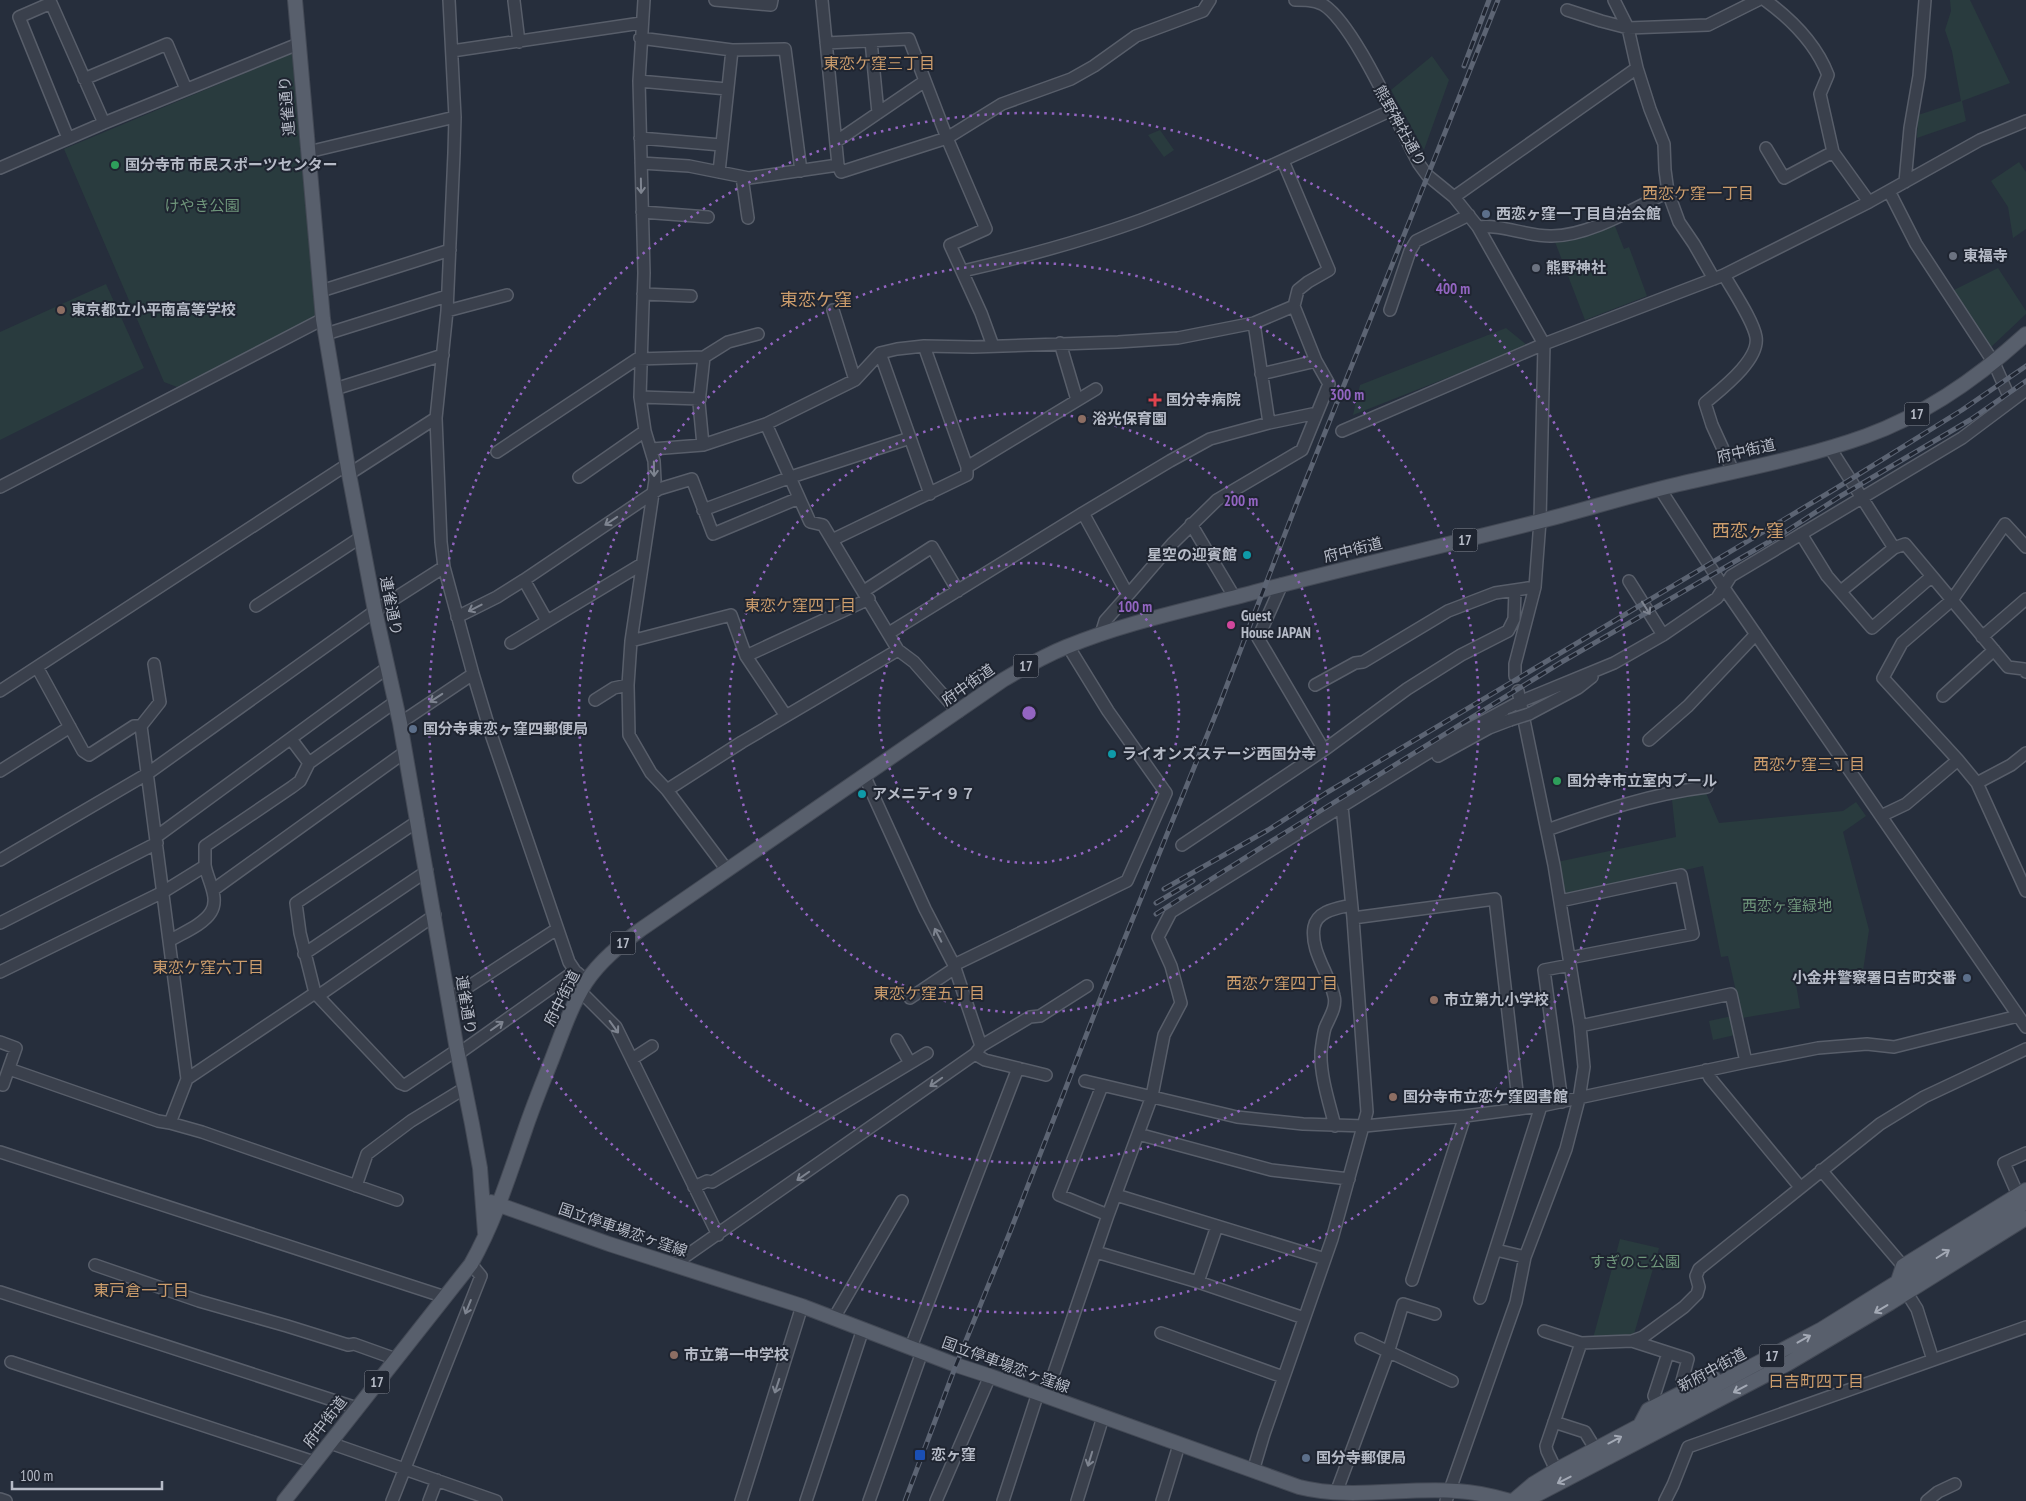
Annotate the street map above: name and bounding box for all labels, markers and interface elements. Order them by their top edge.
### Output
district label: 東恋ケ窪三丁目 [823,53,935,73]
street label: 連雀通り [274,75,299,137]
street label: 熊野神社通り [1370,82,1431,170]
place label: 国分寺市 市民スポーツセンター [125,155,338,174]
marker: 国分寺市 市民スポーツセンター [109,159,121,171]
one-way arrow [636,178,646,194]
district label: 西恋ケ窪一丁目 [1642,183,1754,203]
park label: けやき公園 [164,196,240,215]
place label: 西恋ヶ窪一丁目自治会館 [1496,204,1661,223]
marker: 西恋ヶ窪一丁目自治会館 [1480,208,1492,220]
place label: 東福寺 [1963,246,2008,265]
marker: 東福寺 [1947,250,1959,262]
place label: 熊野神社 [1546,258,1606,277]
marker: 熊野神社 [1530,262,1542,274]
text: 400 m [1436,279,1470,298]
district label: 東恋ケ窪 [780,288,852,311]
place label: 東京都立小平南高等学校 [71,300,236,319]
marker: 東京都立小平南高等学校 [55,304,67,316]
text: 300 m [1330,385,1364,404]
place label: 国分寺病院 [1166,390,1241,409]
marker: 国分寺病院 [1148,393,1162,407]
road number: 17 [1904,402,1930,426]
place label: 浴光保育園 [1092,409,1167,428]
marker: 浴光保育園 [1076,413,1088,425]
street label: 府中街道 [1715,435,1777,467]
one-way arrow [650,461,659,477]
text: 200 m [1224,491,1258,510]
one-way arrow [605,516,619,526]
district label: 西恋ヶ窪 [1712,519,1784,542]
road number: 17 [1452,528,1478,552]
street label: 府中街道 [1321,533,1384,566]
place label: 星空の迎賓館 [1147,545,1237,564]
marker: 星空の迎賓館 [1241,549,1253,561]
street label: 連雀通り [376,575,407,637]
district label: 東恋ケ窪四丁目 [744,595,856,615]
text: 100 m [1118,597,1152,616]
one-way arrow [1641,601,1651,615]
one-way arrow [467,603,482,613]
place label: Guest House JAPAN [1241,606,1311,642]
marker: Guest House JAPAN [1225,619,1237,631]
road number: 17 [1014,654,1038,678]
street label: 府中街道 [938,660,998,710]
one-way arrow [429,693,443,704]
centre of rings [1020,704,1038,722]
place label: 国分寺東恋ヶ窪四郵便局 [423,719,588,738]
marker: 国分寺東恋ヶ窪四郵便局 [407,723,419,735]
place label: ライオンズステージ西国分寺 [1122,744,1316,763]
marker: ライオンズステージ西国分寺 [1106,748,1118,760]
district label: 西恋ケ窪三丁目 [1753,754,1865,774]
place label: 国分寺市立室内プール [1567,771,1717,790]
marker: 国分寺市立室内プール [1551,775,1563,787]
place label: アメニティ９７ [872,784,975,803]
marker: アメニティ９７ [856,788,868,800]
park label: 西恋ヶ窪緑地 [1742,896,1832,915]
one-way arrow [933,928,943,943]
road number: 17 [610,931,636,954]
district label: 東恋ケ窪六丁目 [152,957,264,977]
street label: 府中街道 [539,967,584,1029]
place label: 小金井警察署日吉町交番 [1792,968,1957,987]
marker: 小金井警察署日吉町交番 [1961,972,1973,984]
district label: 西恋ケ窪四丁目 [1226,973,1338,993]
street label: 連雀通り [452,974,481,1036]
district label: 東恋ケ窪五丁目 [873,983,985,1003]
place label: 市立第九小学校 [1444,990,1549,1009]
marker: 市立第九小学校 [1428,994,1440,1006]
one-way arrow [609,1020,619,1034]
one-way arrow [490,1021,504,1031]
one-way arrow [929,1077,943,1087]
place label: 国分寺市立恋ケ窪図書館 [1403,1087,1568,1106]
marker: 国分寺市立恋ケ窪図書館 [1387,1091,1399,1103]
one-way arrow [796,1171,810,1181]
street label: 国立停車場恋ヶ窪線 [556,1199,690,1260]
one-way arrow [1936,1249,1950,1260]
park label: すぎのこ公園 [1590,1252,1680,1271]
district label: 東戸倉一丁目 [93,1280,189,1300]
one-way arrow [463,1299,473,1314]
one-way arrow [1874,1303,1888,1314]
street label: 国立停車場恋ヶ窪線 [939,1333,1073,1397]
one-way arrow [1797,1334,1812,1344]
street label: 新府中街道 [1674,1344,1749,1396]
road number: 17 [1760,1344,1784,1368]
place label: 市立第一中学校 [684,1345,789,1364]
marker: 市立第一中学校 [668,1349,680,1361]
road number: 17 [364,1370,390,1394]
district label: 日吉町四丁目 [1768,1371,1864,1391]
one-way arrow [772,1378,782,1394]
one-way arrow [1732,1384,1747,1394]
street label: 府中街道 [299,1392,351,1451]
one-way arrow [1607,1435,1622,1445]
place label: 恋ヶ窪 [931,1445,976,1464]
marker: 恋ヶ窪 [913,1448,927,1462]
place label: 国分寺郵便局 [1316,1448,1406,1467]
one-way arrow [1085,1451,1095,1467]
marker: 国分寺郵便局 [1300,1452,1312,1464]
scale bar [12,1458,162,1490]
text: 100 m [20,1466,53,1485]
one-way arrow [1557,1475,1572,1485]

